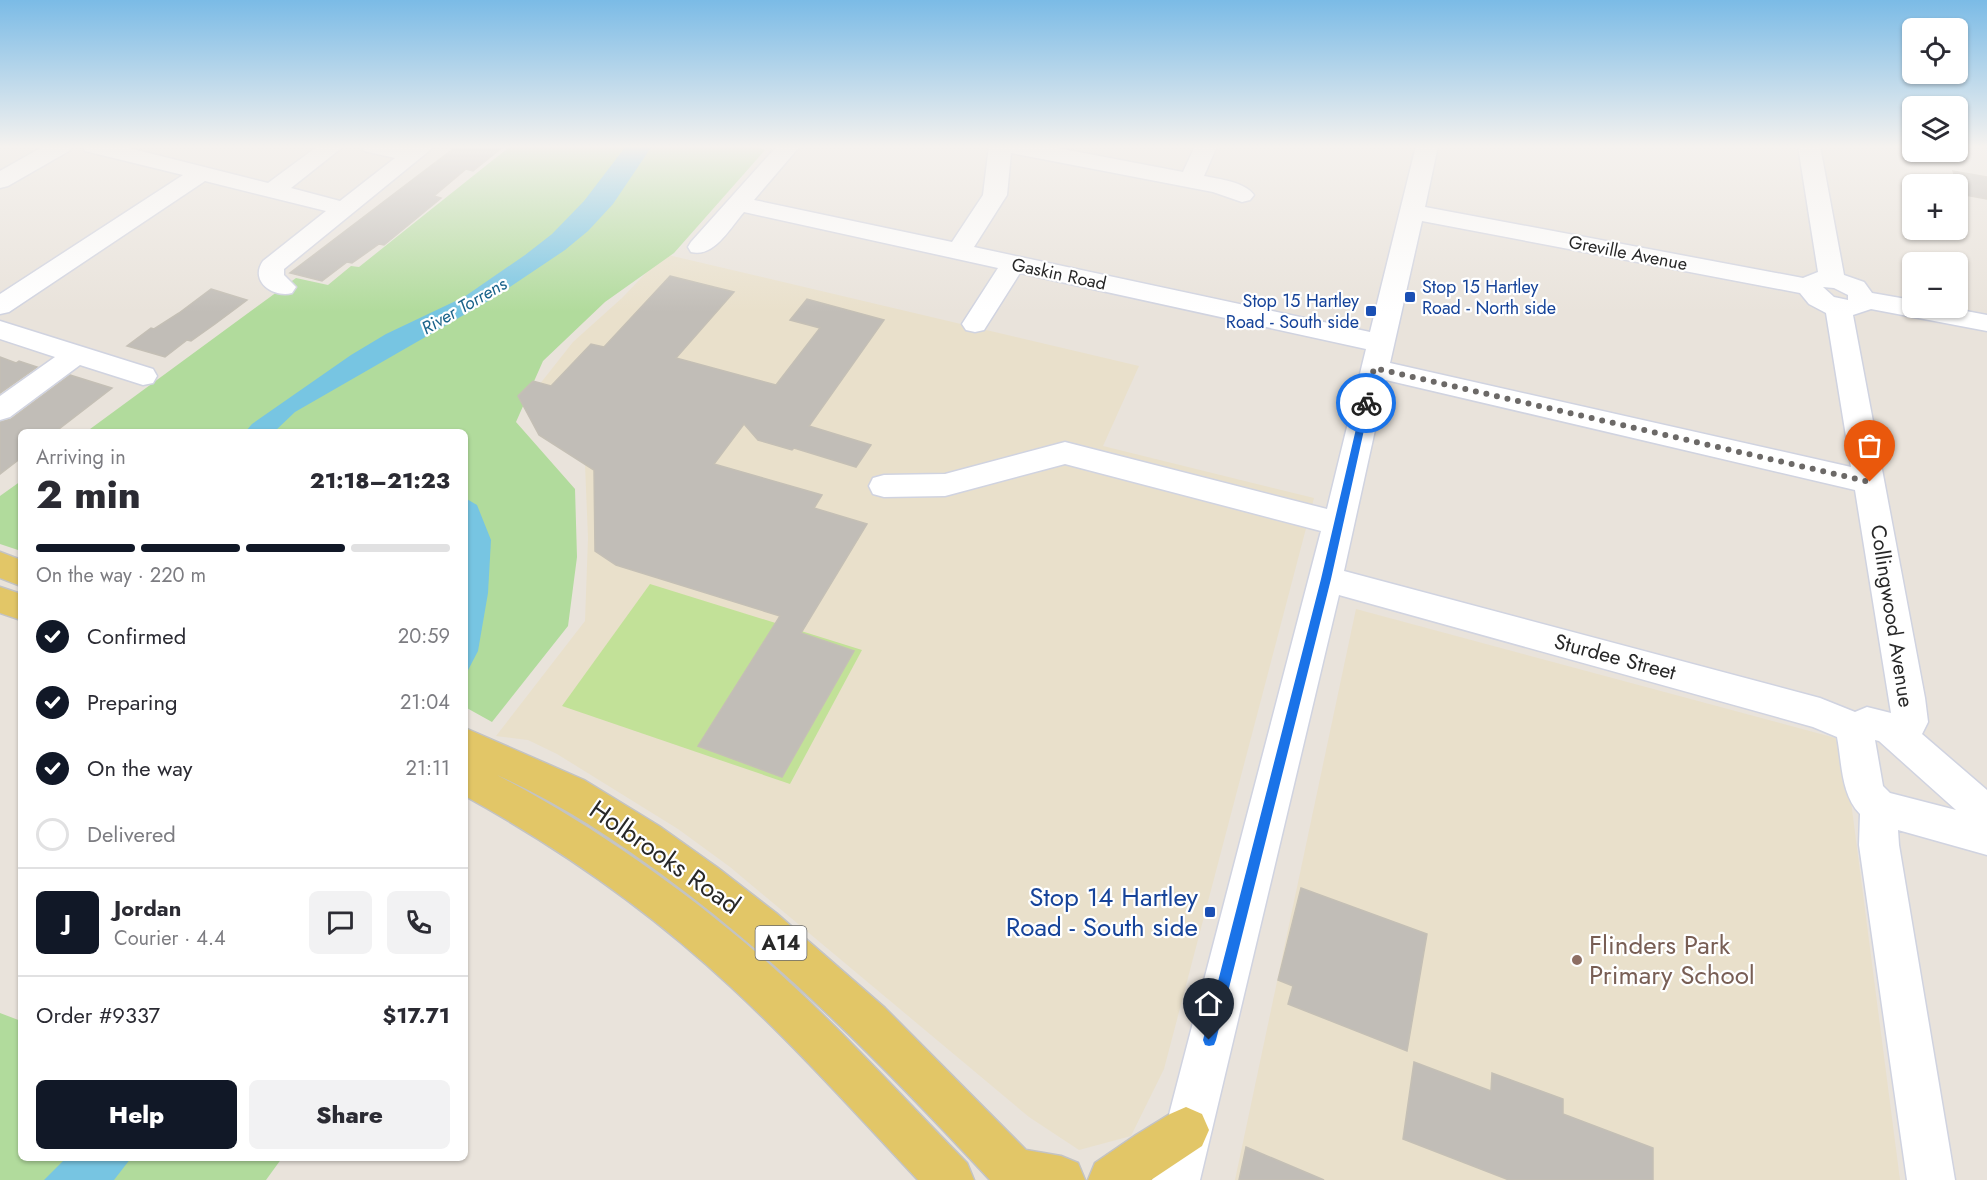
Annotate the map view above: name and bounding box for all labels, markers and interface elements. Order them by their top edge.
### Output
map controls [1902,18,1968,318]
button: locate [1902,18,1968,84]
button: layers [1902,96,1968,162]
button: + [1902,174,1968,240]
street label: Greville Avenue [1566,229,1690,277]
street label: Gaskin Road [1009,251,1109,297]
button: − [1902,252,1968,318]
water label: River Torrens [416,271,512,341]
place label: Stop 15 Hartley Road - North side [1422,274,1556,321]
place label: Stop 15 Hartley Road - South side [1226,288,1359,335]
marker: Stop 15 Hartley Road - North side [1403,290,1417,304]
marker: Stop 15 Hartley Road - South side [1364,304,1378,318]
courier [1336,373,1396,433]
icon: bike [1350,387,1383,420]
pin [1844,420,1895,482]
icon: bag [1853,429,1886,462]
text: Arriving in [36,443,126,472]
text: 21:18–21:23 [310,464,450,496]
text: 2 min [36,466,141,523]
street label: Collingwood Avenue [1863,523,1921,710]
text: On the way · 220 m [36,561,206,590]
icon: check [36,620,69,653]
text: Confirmed [87,620,186,652]
text: 20:59 [398,622,450,651]
street label: Sturdee Street [1551,626,1679,688]
icon: check [36,686,69,719]
text: Preparing [87,686,178,718]
text: 21:04 [400,688,450,717]
icon: check [36,752,69,785]
text: On the way [87,752,192,784]
text: 21:11 [406,754,450,783]
street label: Holbrooks Road [582,791,748,923]
text: Delivered [87,818,176,850]
place label: Stop 14 Hartley Road - South side [1006,878,1199,946]
button: chat [309,891,372,954]
button: phone [387,891,450,954]
text: Jordan [114,892,181,924]
marker: Stop 14 Hartley Road - South side [1203,905,1217,919]
text: J [64,906,71,938]
text: Courier · 4.4 [114,924,226,953]
road number: A14 [756,926,806,960]
place label: Flinders Park Primary School [1589,926,1755,994]
marker: Flinders Park Primary School [1570,953,1584,967]
pin [1183,978,1234,1040]
icon: home [1192,987,1225,1020]
text: Order #9337 [36,999,160,1031]
text: $17.71 [383,999,450,1031]
button: Help [36,1080,237,1149]
button: Share [249,1080,450,1149]

